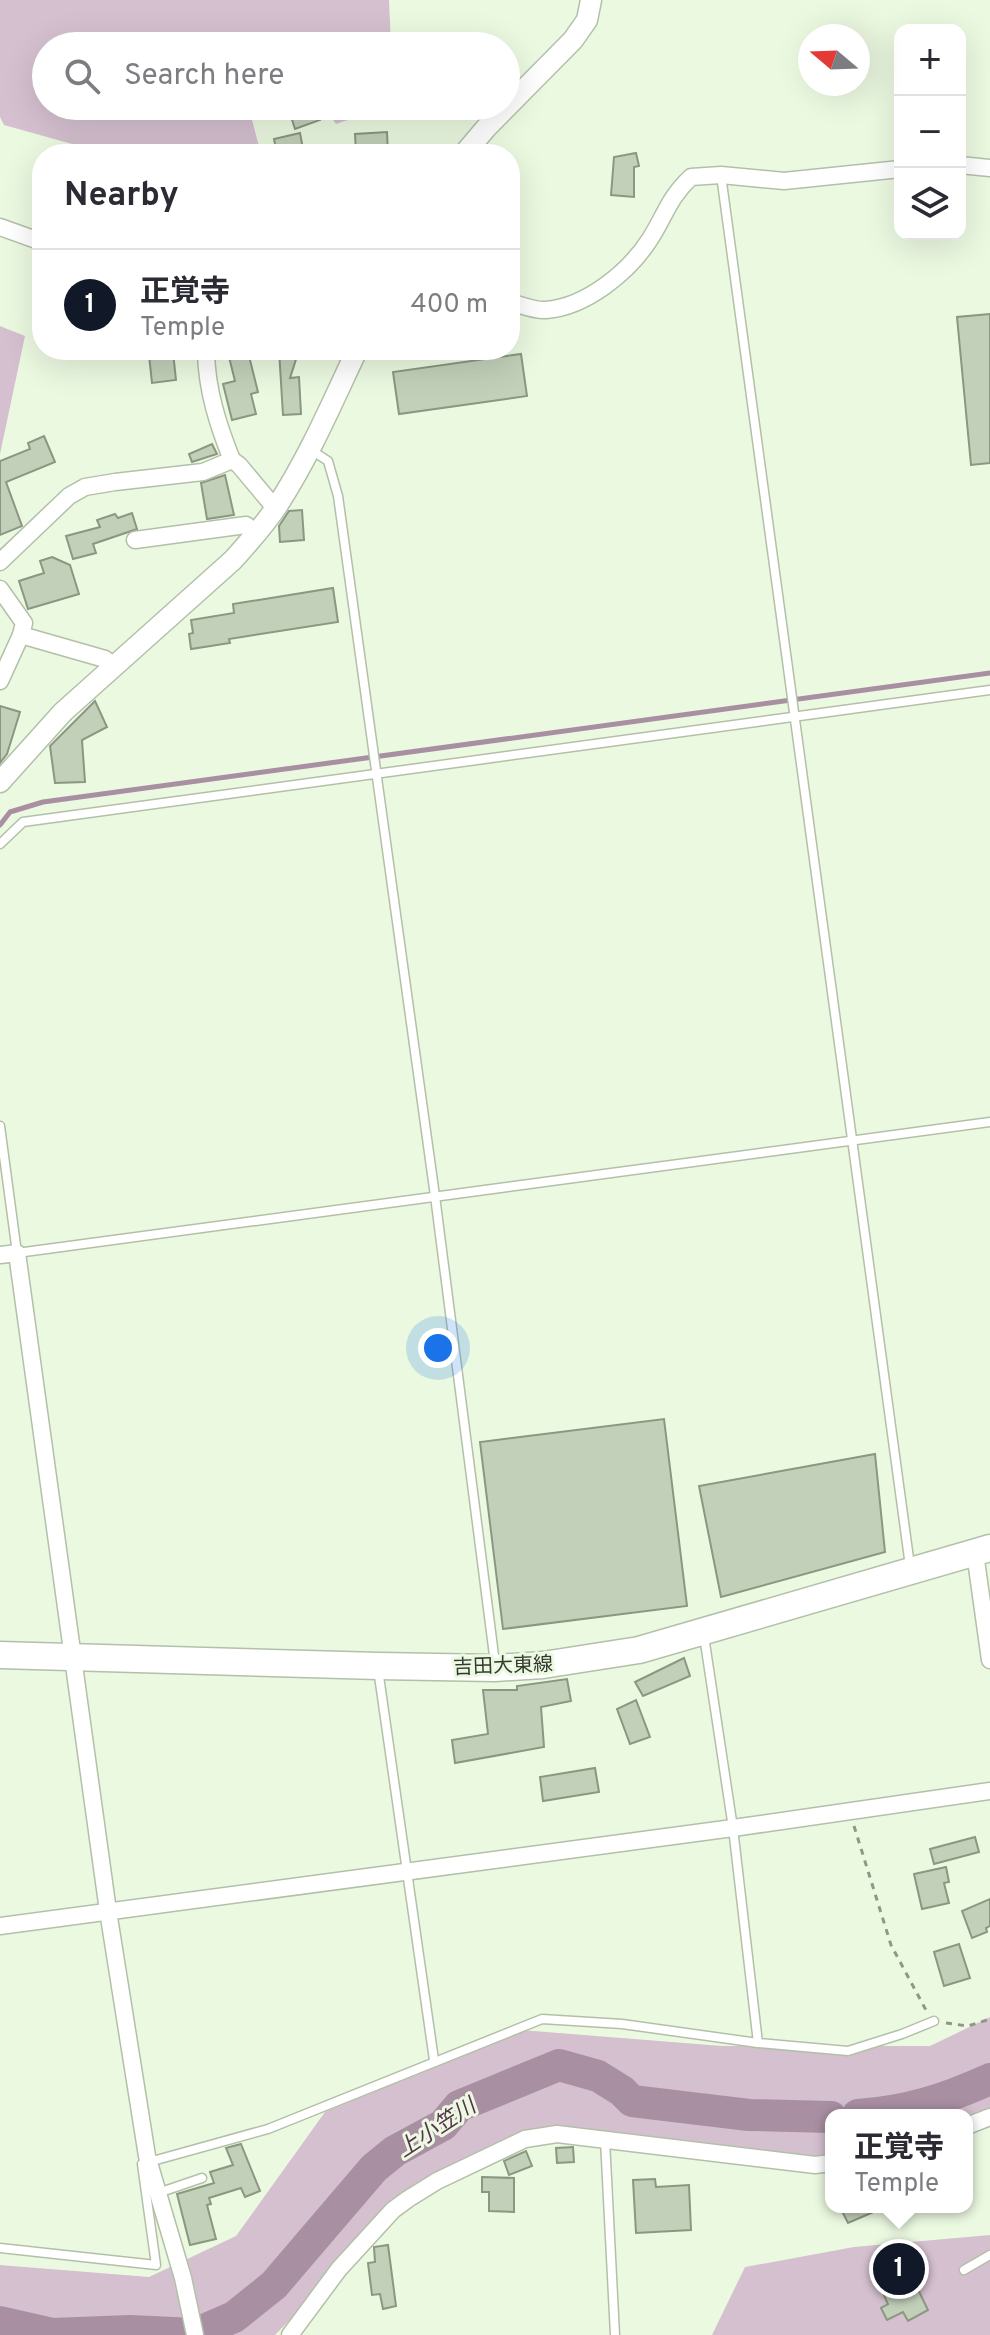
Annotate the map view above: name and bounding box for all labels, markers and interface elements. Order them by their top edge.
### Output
north arrow [798,24,870,96]
map controls [894,24,966,240]
button: + [894,24,966,96]
search box [32,32,520,120]
icon: search [60,54,104,98]
text: Search here [124,58,284,95]
button: − [894,96,966,168]
button: layers [894,168,966,240]
text: Nearby [64,175,179,218]
text: 正覚寺 [140,275,230,312]
text: 1 [85,289,95,322]
text: 400 m [411,289,488,322]
text: Temple [140,312,225,345]
your location [418,1328,458,1368]
street label: 吉田大東線 [453,1652,553,1682]
water label: 上小笠川 [393,2093,483,2164]
popup [825,2109,973,2213]
text: 正覚寺 [854,2131,944,2168]
text: Temple [854,2168,939,2201]
pin: 1 [873,2239,925,2299]

